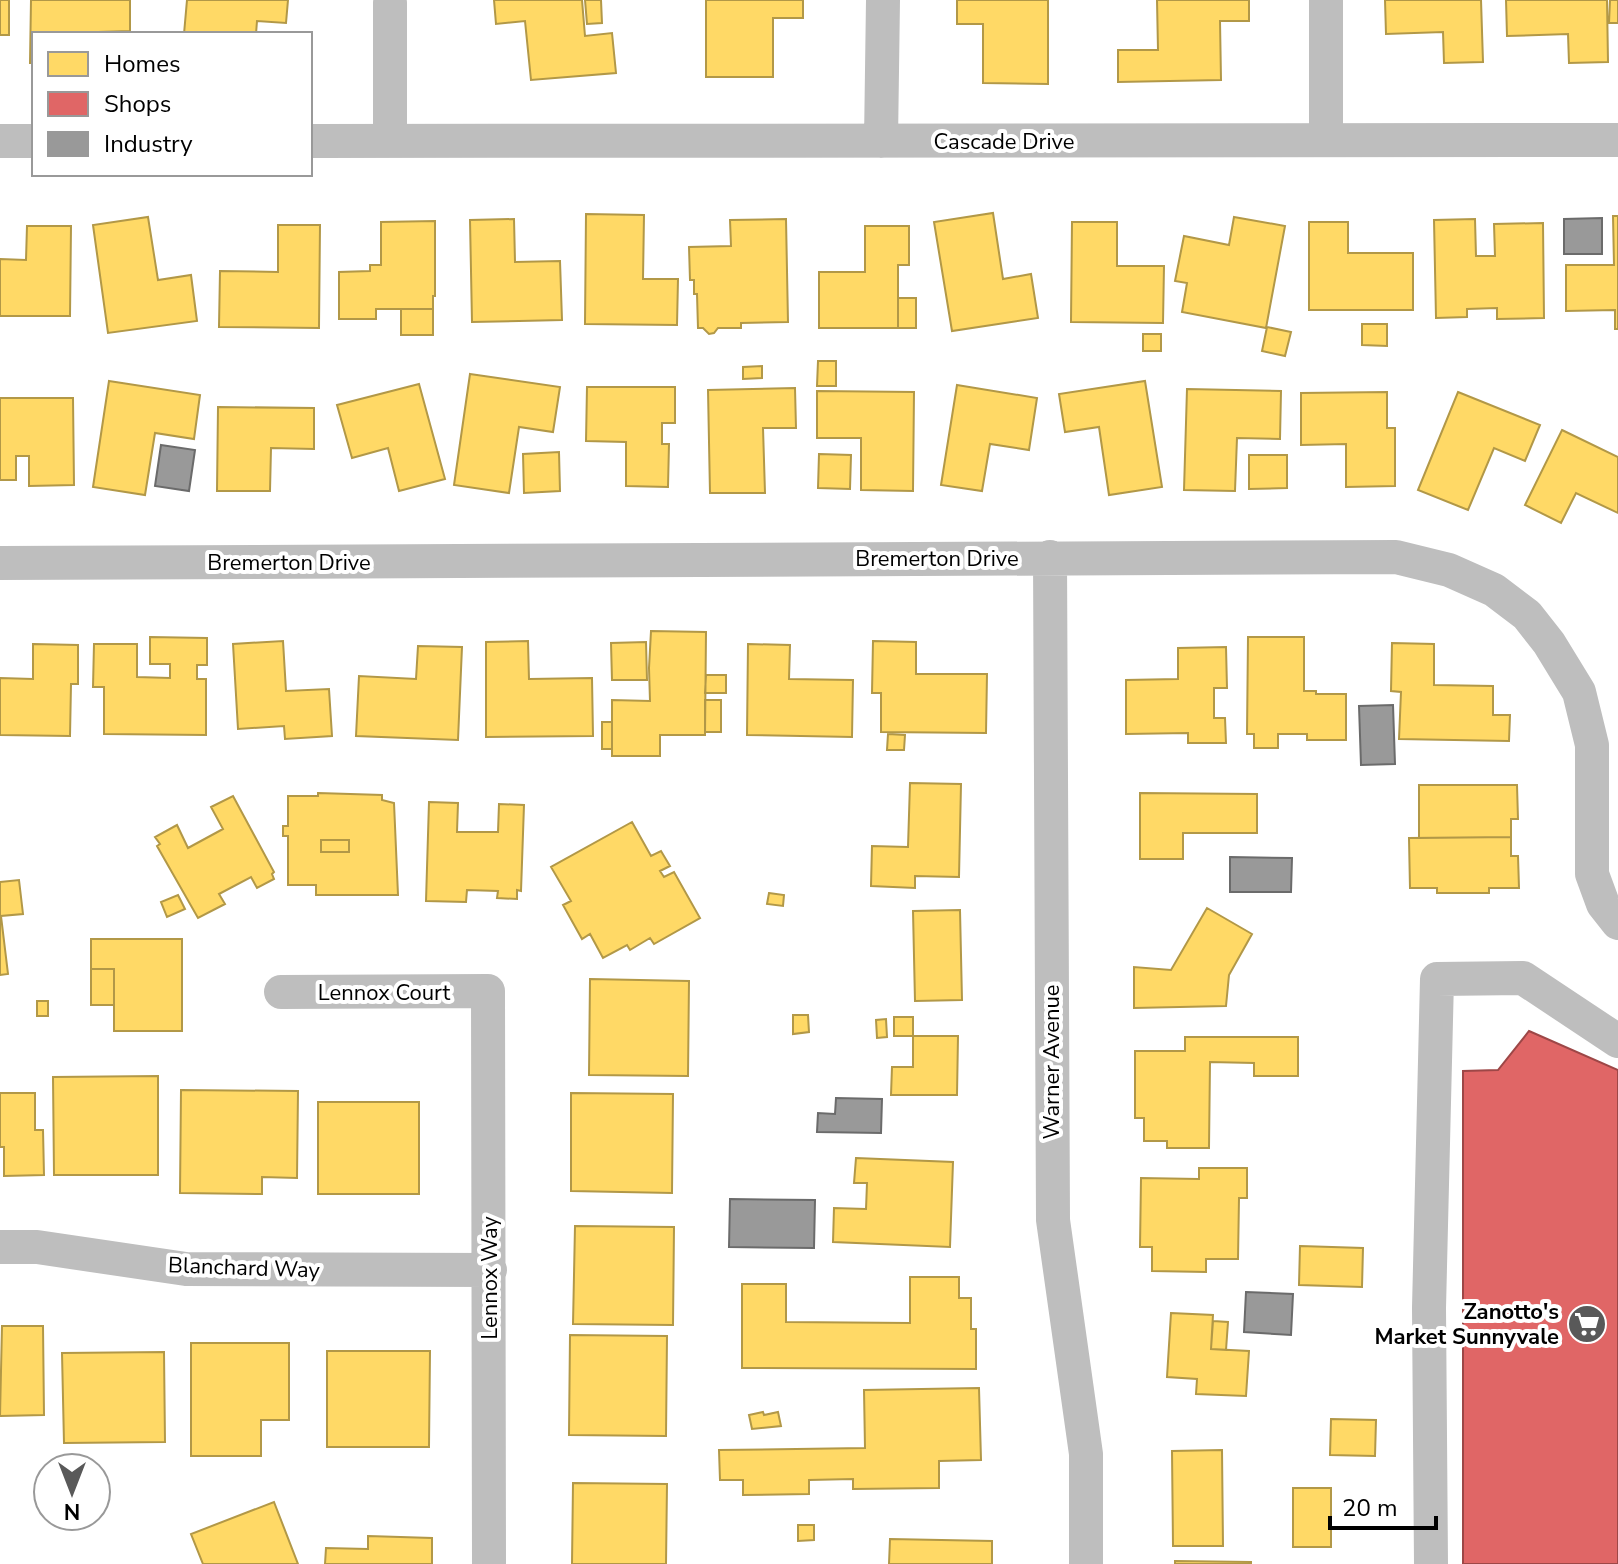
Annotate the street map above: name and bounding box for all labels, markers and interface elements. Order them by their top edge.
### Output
legend [32,32,312,176]
text: Homes [104,48,180,80]
text: Shops [104,88,171,120]
street label: Cascade Drive [934,127,1074,157]
text: Industry [104,128,193,160]
street label: Bremerton Drive [855,544,1019,574]
street label: Bremerton Drive [207,548,371,578]
street label: Lennox Court [318,978,451,1008]
street label: Warner Avenue [1037,984,1067,1140]
street label: Lennox Way [475,1216,505,1340]
street label: Blanchard Way [168,1250,321,1286]
place label: Zanotto's Market Sunnyvale [1374,1297,1559,1352]
supermarket icon: Zanotto's Market Sunnyvale [1566,1303,1608,1345]
north arrow [32,1452,112,1532]
scale bar [1330,1480,1436,1530]
text: 20 m [1342,1492,1398,1524]
text: N [64,1496,80,1526]

